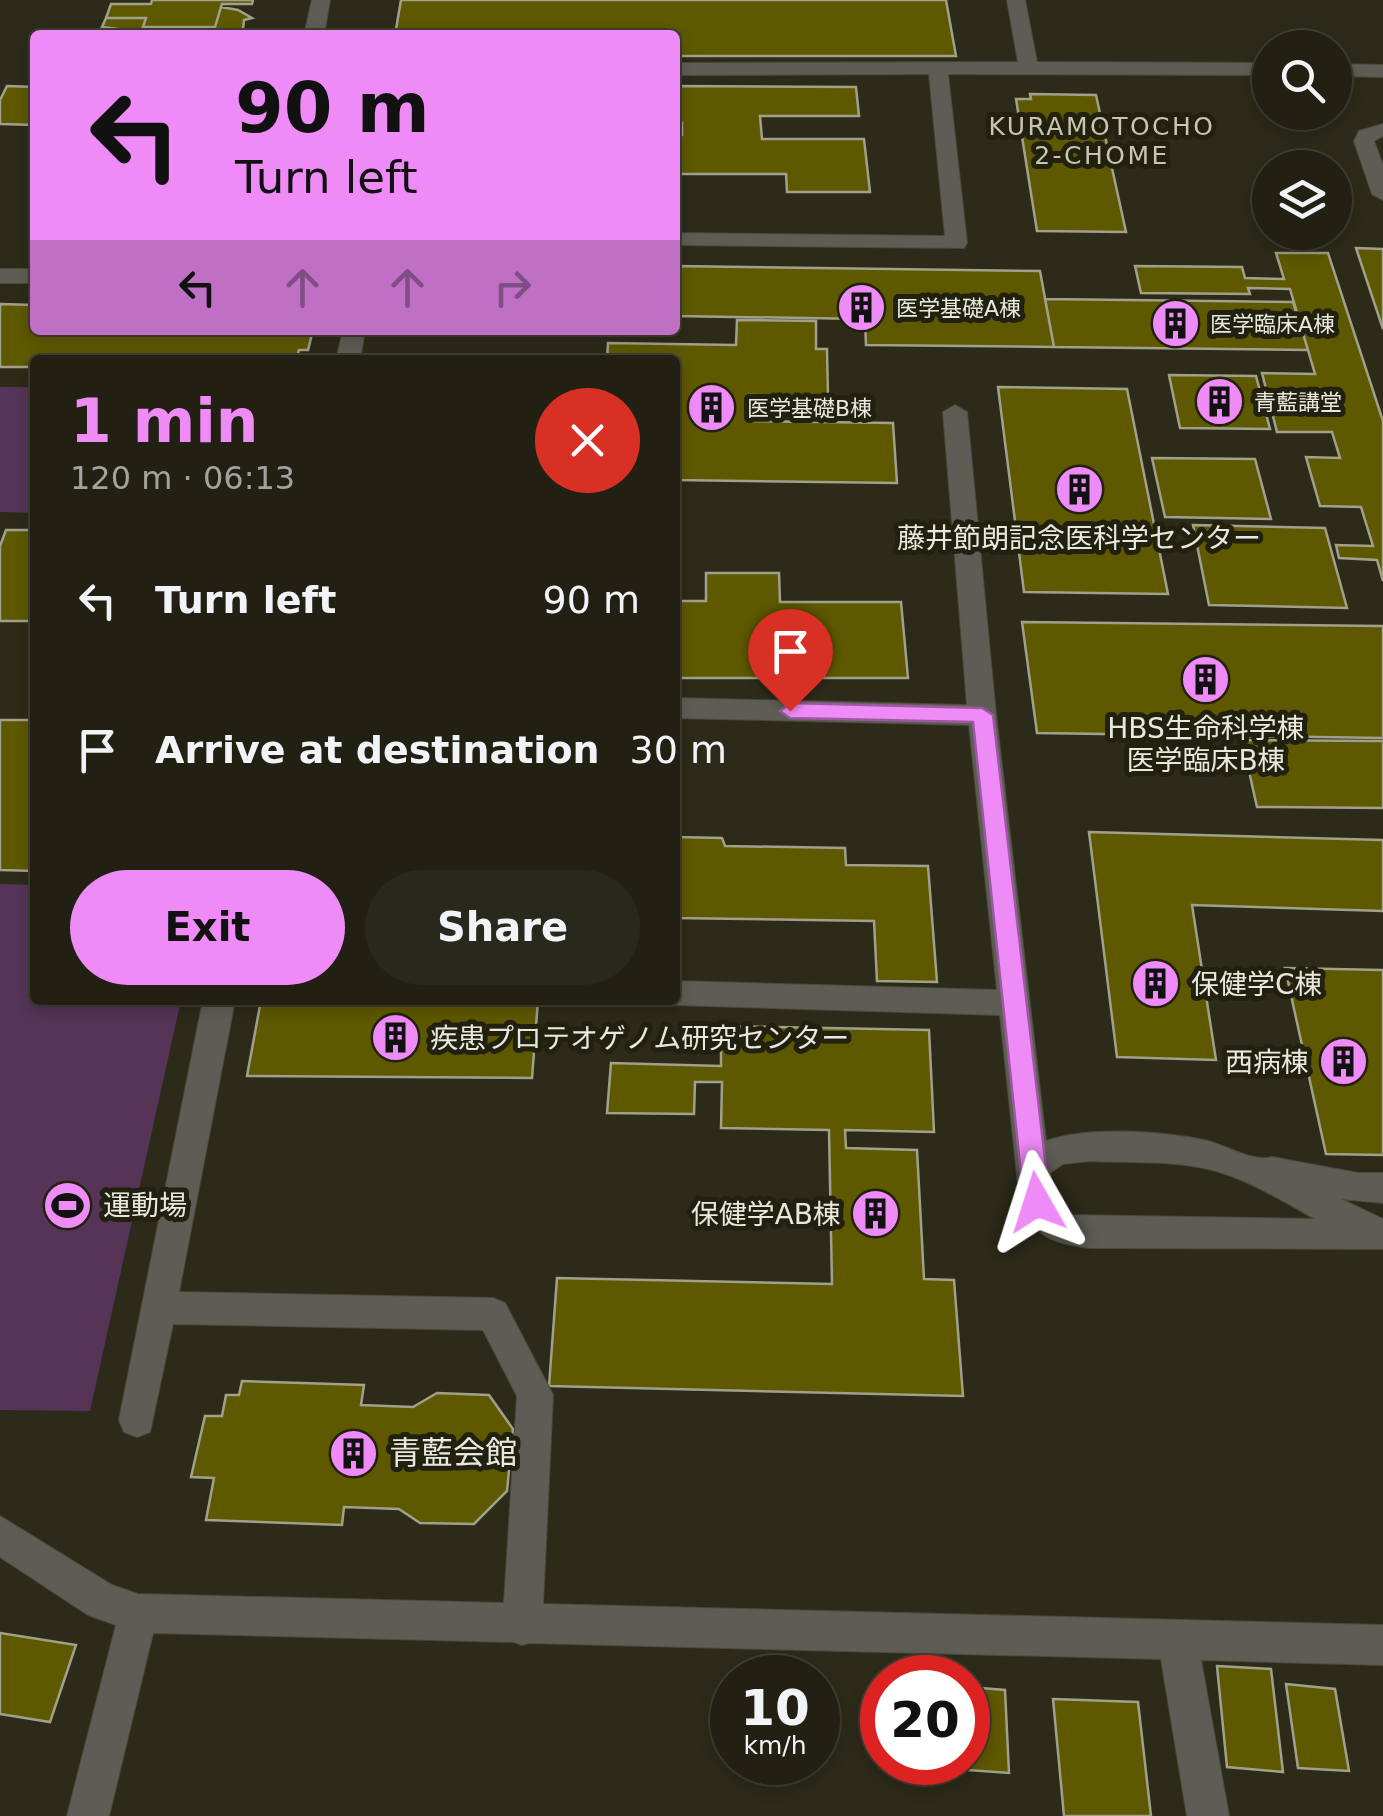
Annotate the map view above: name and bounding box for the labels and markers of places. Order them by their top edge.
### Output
building icon: 医学基礎A棟 [835,282,887,334]
place label: 医学基礎A棟 [896,296,1021,321]
building icon: 医学臨床A棟 [1149,298,1201,350]
place label: 医学臨床A棟 [1210,312,1335,337]
building icon: 青藍講堂 [1193,376,1245,428]
building icon: 医学基礎B棟 [686,382,738,434]
place label: 青藍講堂 [1254,390,1342,415]
place label: 医学基礎B棟 [747,396,872,421]
building icon: 藤井節朗記念医科学センター [1053,464,1105,516]
place label: 藤井節朗記念医科学センター [897,522,1261,555]
pin [748,609,833,712]
building icon: HBS生命科学棟 医学臨床B棟 [1180,654,1232,706]
place label: HBS生命科学棟 医学臨床B棟 [1107,712,1305,777]
building icon: 保健学C棟 [1130,958,1182,1010]
place label: 保健学C棟 [1191,968,1323,1001]
building icon: 疾患プロテオゲノム研究センター [369,1012,421,1064]
place label: 疾患プロテオゲノム研究センター [430,1022,849,1055]
building icon: 西病棟 [1318,1036,1370,1088]
place label: 西病棟 [1225,1046,1309,1079]
sports icon: 運動場 [42,1179,94,1231]
building icon: 保健学AB棟 [850,1188,902,1240]
place label: 運動場 [103,1189,187,1222]
place label: 保健学AB棟 [691,1198,841,1231]
building icon: 青藍会館 [328,1427,380,1479]
place label: 青藍会館 [389,1434,517,1472]

